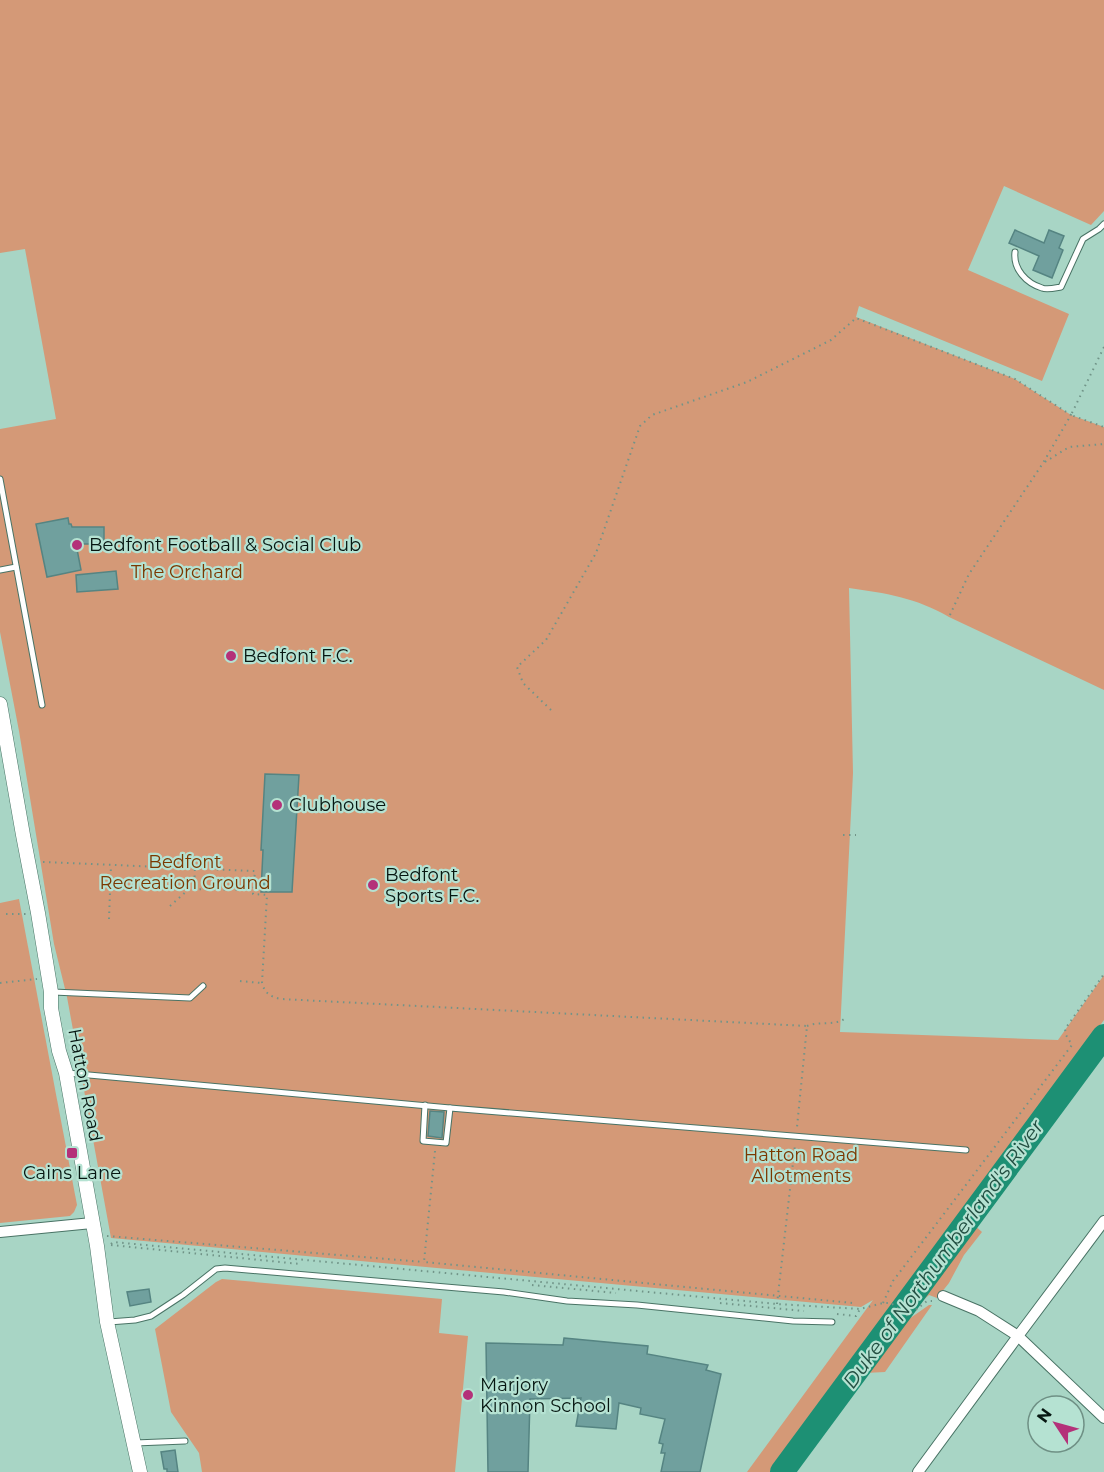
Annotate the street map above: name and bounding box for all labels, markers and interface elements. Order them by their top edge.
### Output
place label: Bedfont Football & Social Club [89,534,361,556]
marker: Bedfont Football & Social Club [70,538,84,552]
park label: The Orchard [131,561,243,583]
place label: Bedfont F.C. [243,645,353,667]
marker: Bedfont F.C. [224,649,238,663]
place label: Clubhouse [289,794,386,816]
marker: Clubhouse [270,798,284,812]
park label: Bedfont Recreation Ground [99,851,271,894]
place label: Bedfont Sports F.C. [385,864,479,907]
marker: Bedfont Sports F.C. [366,878,380,892]
street label: Hatton Road [63,1027,107,1143]
water label: Duke of Northumberland's River [838,1114,1049,1393]
park label: Hatton Road Allotments [744,1144,858,1187]
marker: Cains Lane [65,1146,79,1160]
place label: Cains Lane [23,1162,121,1184]
place label: Marjory Kinnon School [480,1374,611,1417]
marker: Marjory Kinnon School [461,1388,475,1402]
north arrow [1026,1394,1086,1454]
text: N [1033,1405,1056,1426]

